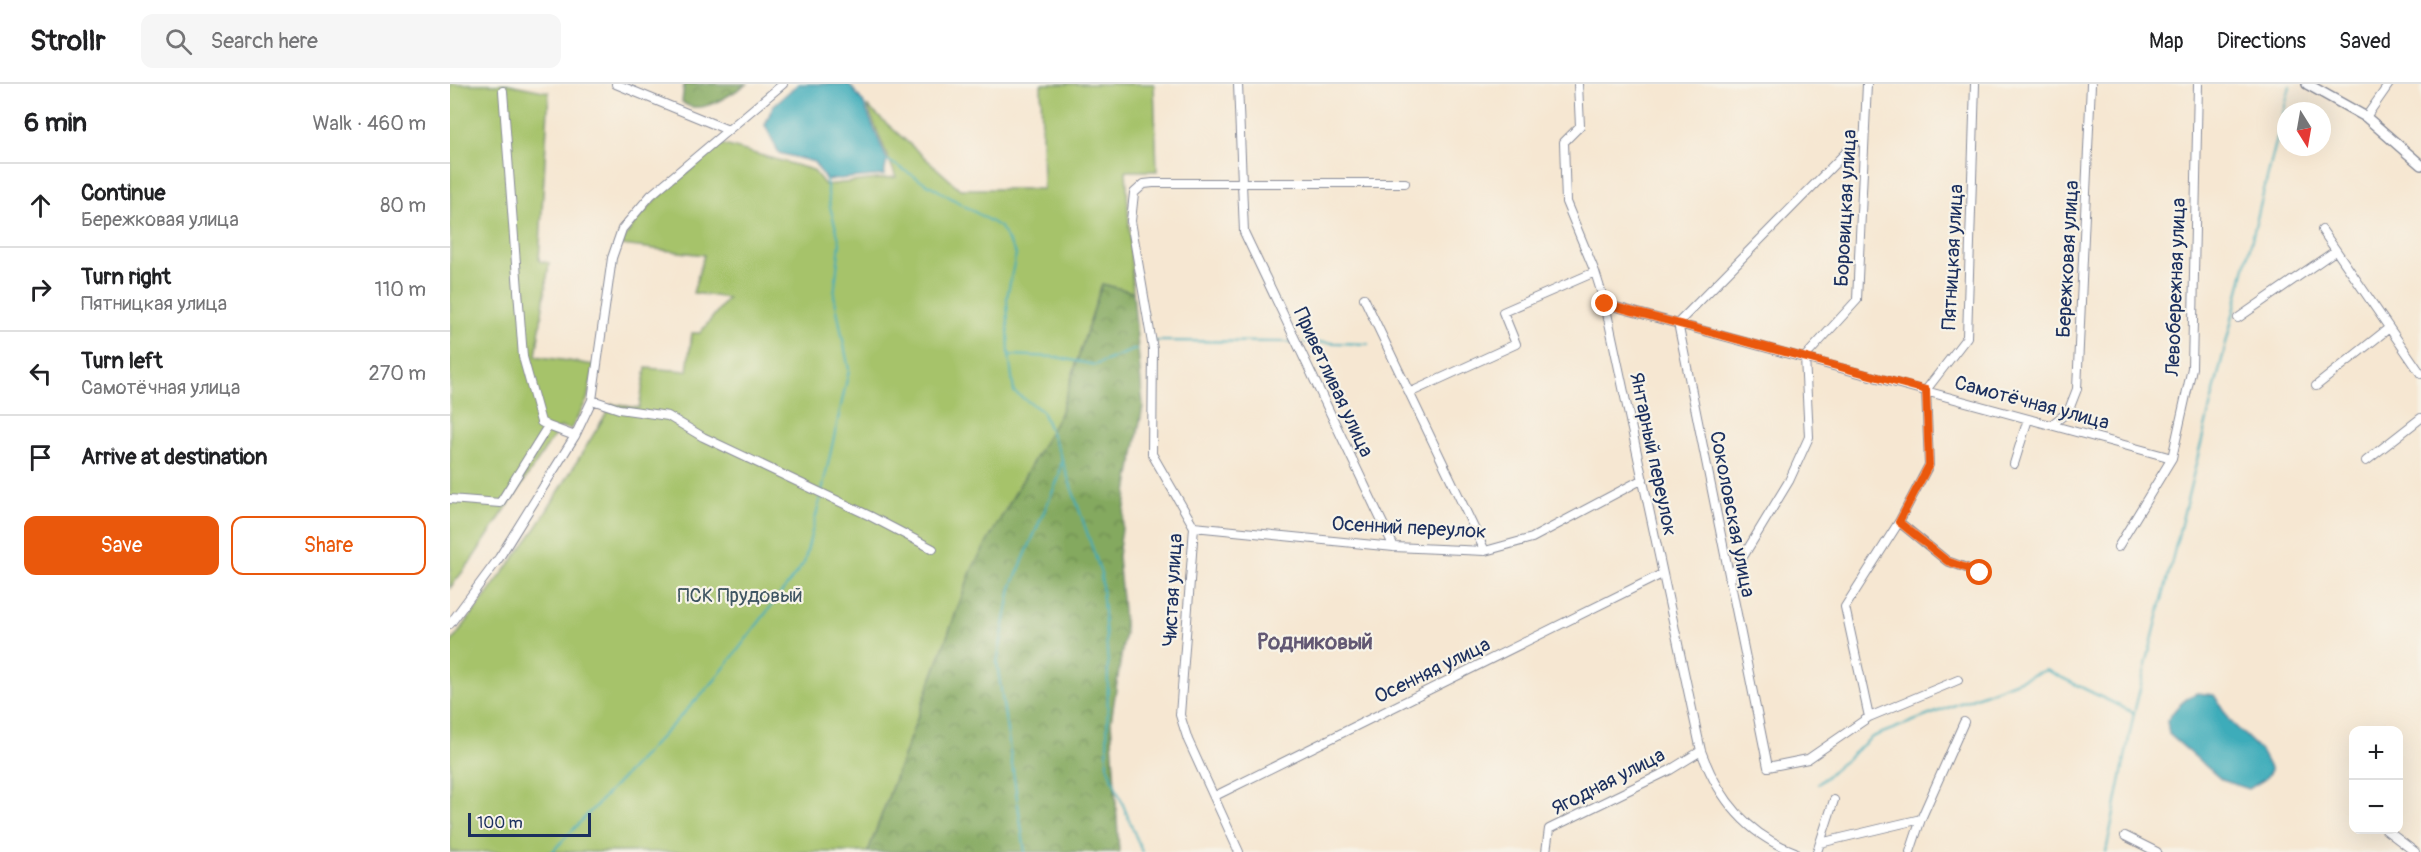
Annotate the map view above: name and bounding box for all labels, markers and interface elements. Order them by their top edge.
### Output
search box [141,14,561,68]
text: Strollr [30,24,105,59]
icon: search [162,25,195,58]
text: Search here [210,27,318,55]
text: Map [2149,28,2184,55]
text: Directions [2217,28,2306,55]
text: Saved [2339,28,2391,55]
north arrow [2277,102,2331,156]
text: 6 min [24,107,87,139]
text: Walk · 460 m [312,111,426,136]
street label: Боровицкая улица [1829,129,1862,287]
text: Continue [81,179,165,207]
street label: Бережковая улица [2051,180,2084,338]
street label: Пятницкая улица [1936,183,1969,331]
icon: ahead [24,189,57,222]
text: 80 m [380,193,426,218]
street label: Левобережная улица [2160,197,2191,378]
text: Бережковая улица [81,207,239,232]
text: Turn right [81,263,171,291]
icon: right [24,273,57,306]
text: 110 m [375,277,426,302]
route end [1591,290,1617,316]
text: Пятницкая улица [81,291,227,316]
street label: Приветливая улица [1288,303,1379,461]
text: Turn left [81,347,163,375]
icon: left [24,357,57,390]
text: 270 m [368,361,426,386]
street label: Янтарный переулок [1624,370,1683,538]
street label: Самотёчная улица [1952,370,2112,435]
text: Самотёчная улица [81,375,240,400]
street label: Соколовская улица [1704,429,1761,599]
icon: arrive [24,441,57,474]
text: Arrive at destination [81,443,267,471]
street label: Осенний переулок [1331,511,1487,544]
button: Save [24,516,219,575]
button: Share [231,516,426,575]
street label: Чистая улица [1157,533,1188,647]
route start [1966,559,1992,585]
park label: ПСК Прудовый [677,583,803,608]
district label: Родниковый [1257,628,1373,656]
street label: Осенняя улица [1370,632,1494,709]
map controls [2349,726,2403,834]
button: + [2349,726,2403,780]
street label: Ягодная улица [1547,742,1669,821]
button: − [2349,780,2403,834]
scale bar [468,810,591,838]
text: 100 m [477,813,523,833]

